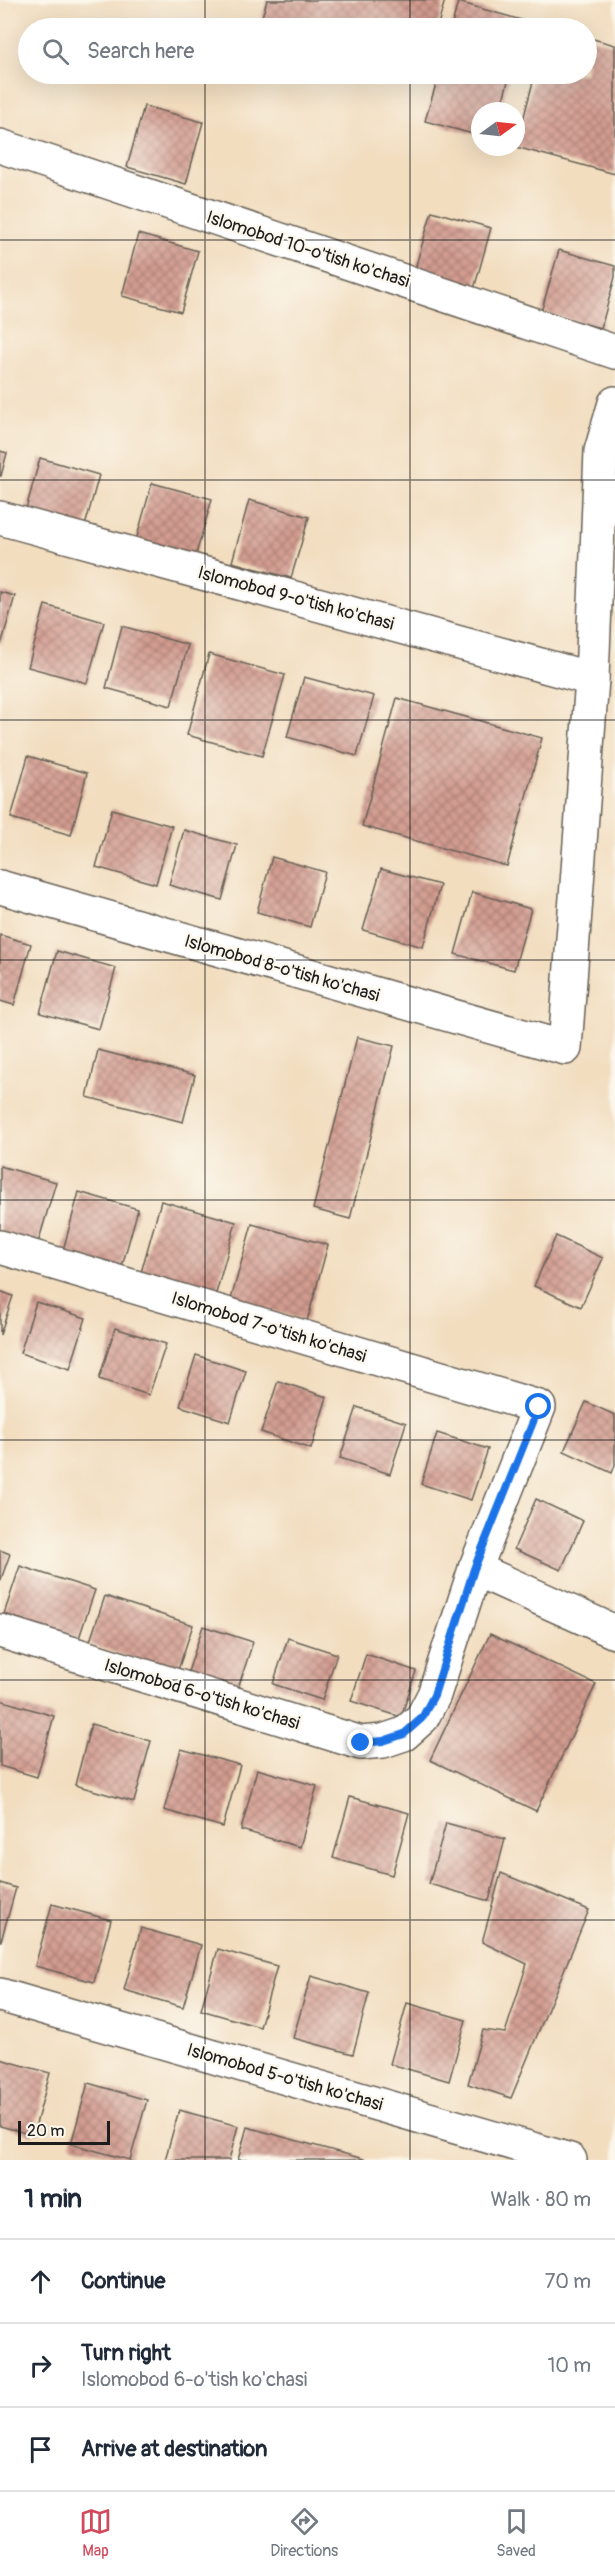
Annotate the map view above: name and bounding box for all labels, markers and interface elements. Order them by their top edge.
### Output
search box [18,18,597,84]
icon: search [39,35,72,68]
text: Search here [87,37,194,65]
north arrow [471,102,525,156]
street label: Islomobod 10-o'tish ko'chasi [203,206,412,293]
street label: Islomobod 9-o'tish ko'chasi [195,561,397,636]
street label: Islomobod 8-o'tish ko'chasi [182,930,382,1007]
street label: Islomobod 7-o'tish ko'chasi [169,1287,369,1368]
route start [525,1393,551,1419]
street label: Islomobod 6-o'tish ko'chasi [101,1654,303,1735]
route end [347,1729,373,1755]
street label: Islomobod 5-o'tish ko'chasi [184,2038,386,2116]
scale bar [18,2118,110,2146]
text: 20 m [27,2121,65,2141]
text: 1 min [24,2183,82,2215]
text: Walk · 80 m [491,2187,591,2212]
icon: ahead [24,2265,57,2298]
text: Continue [81,2267,165,2295]
text: 70 m [545,2269,591,2294]
text: Turn right [81,2339,171,2367]
icon: right [24,2349,57,2382]
text: 10 m [547,2353,591,2378]
text: Islomobod 6-o'tish ko'chasi [81,2367,307,2392]
icon: arrive [24,2433,57,2466]
text: Arrive at destination [81,2435,267,2463]
tab: Map [79,2505,112,2561]
tab: Directions [270,2505,338,2561]
tab: Saved [496,2505,536,2561]

